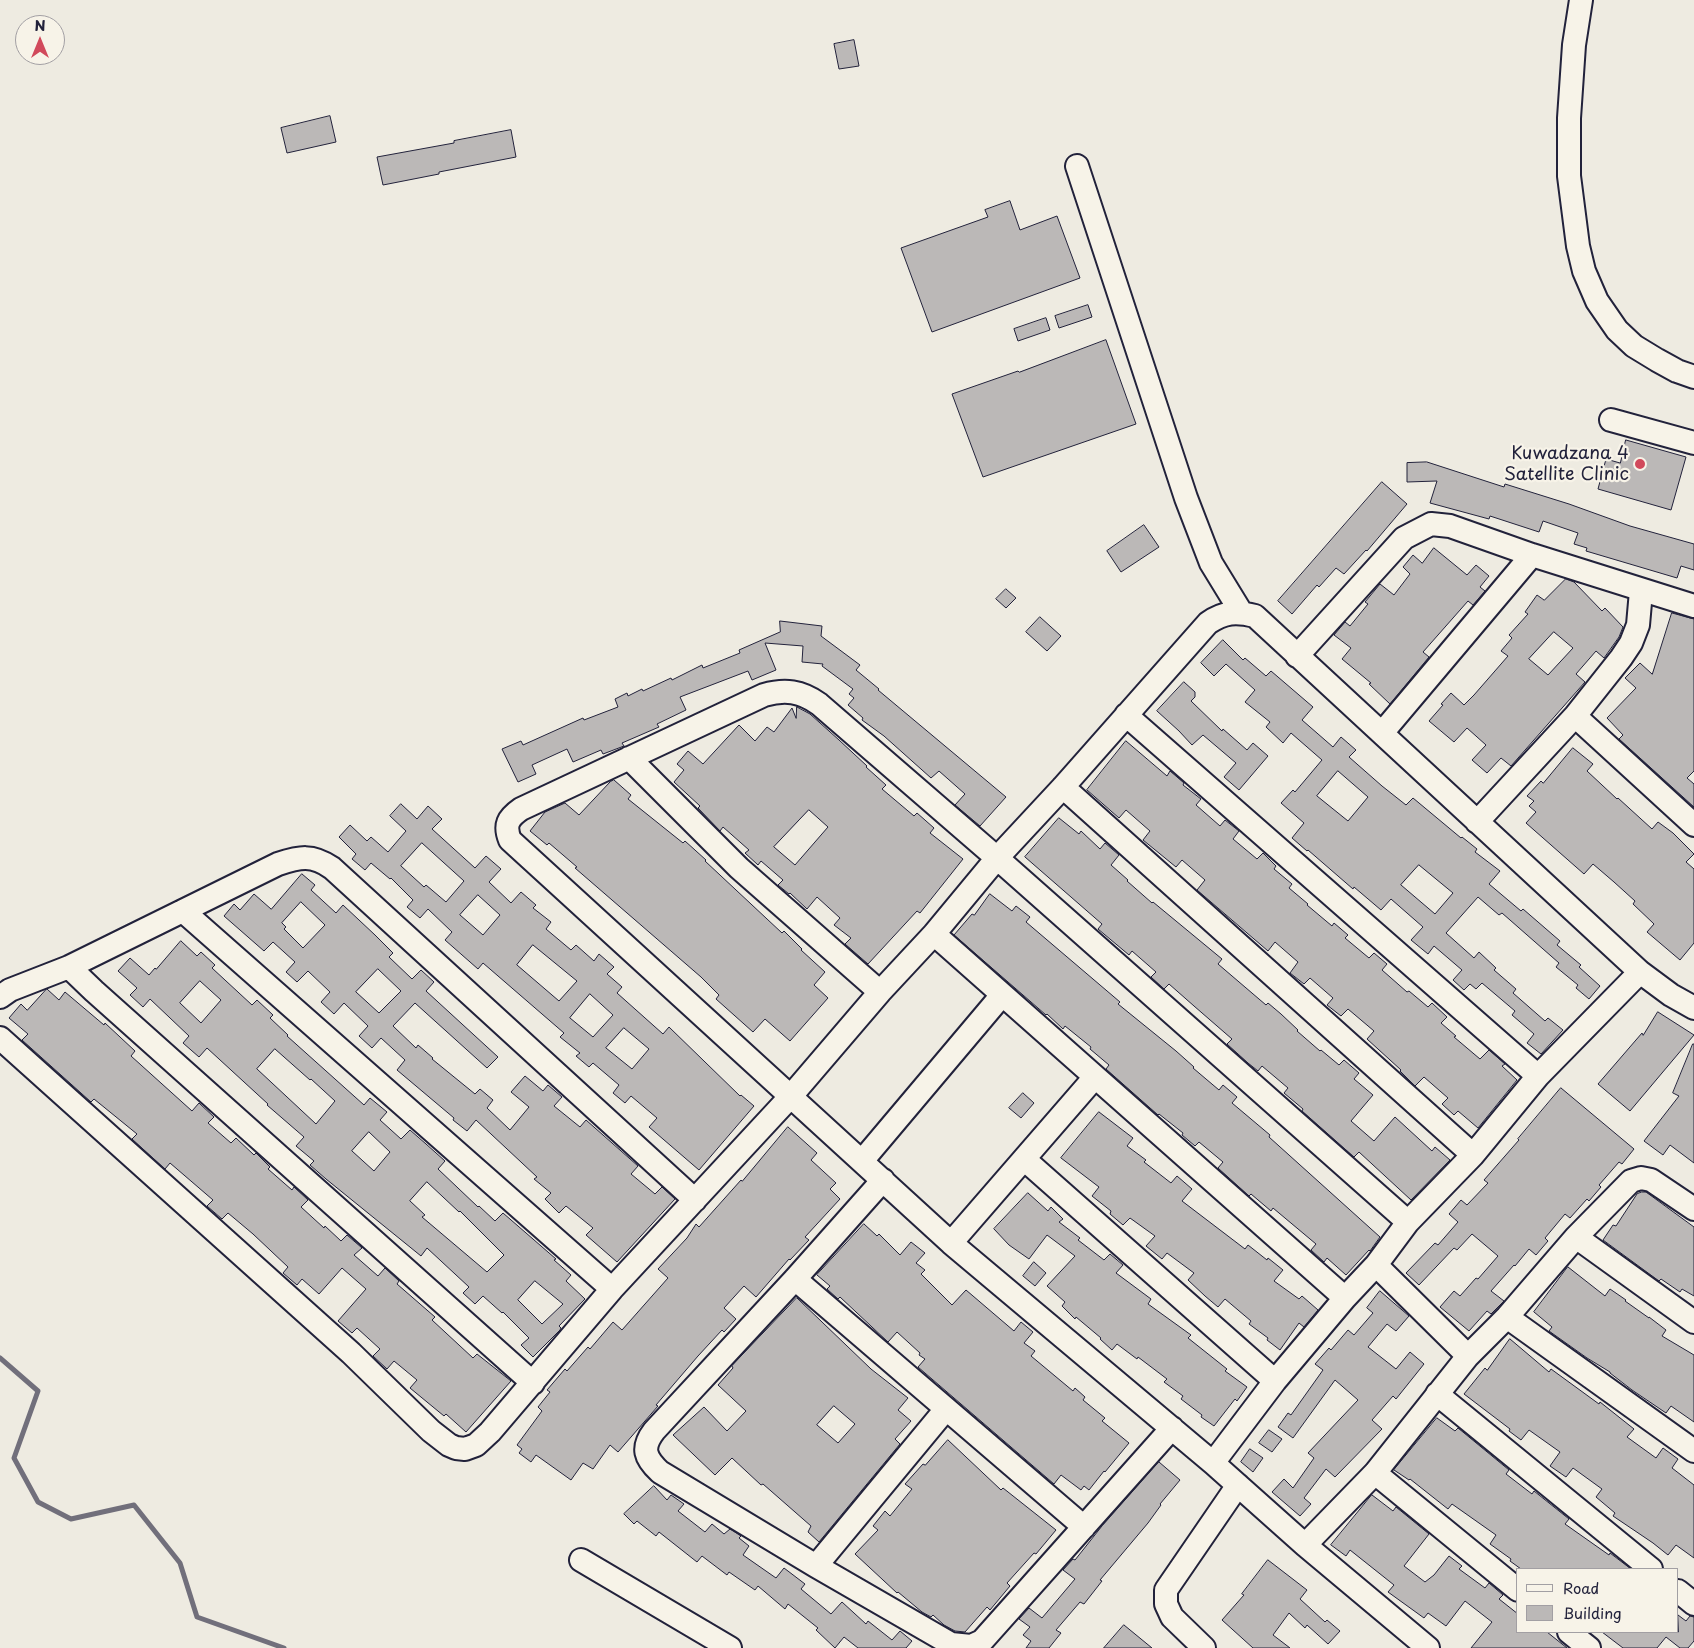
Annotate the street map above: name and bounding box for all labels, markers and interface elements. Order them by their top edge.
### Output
north arrow [15,15,65,65]
text: N [34,15,46,36]
place label: Kuwadzana 4 Satellite Clinic [1504,443,1629,486]
marker: Kuwadzana 4 Satellite Clinic [1633,457,1647,471]
legend [1516,1568,1679,1633]
text: Road [1563,1576,1599,1599]
text: Building [1563,1601,1622,1624]

